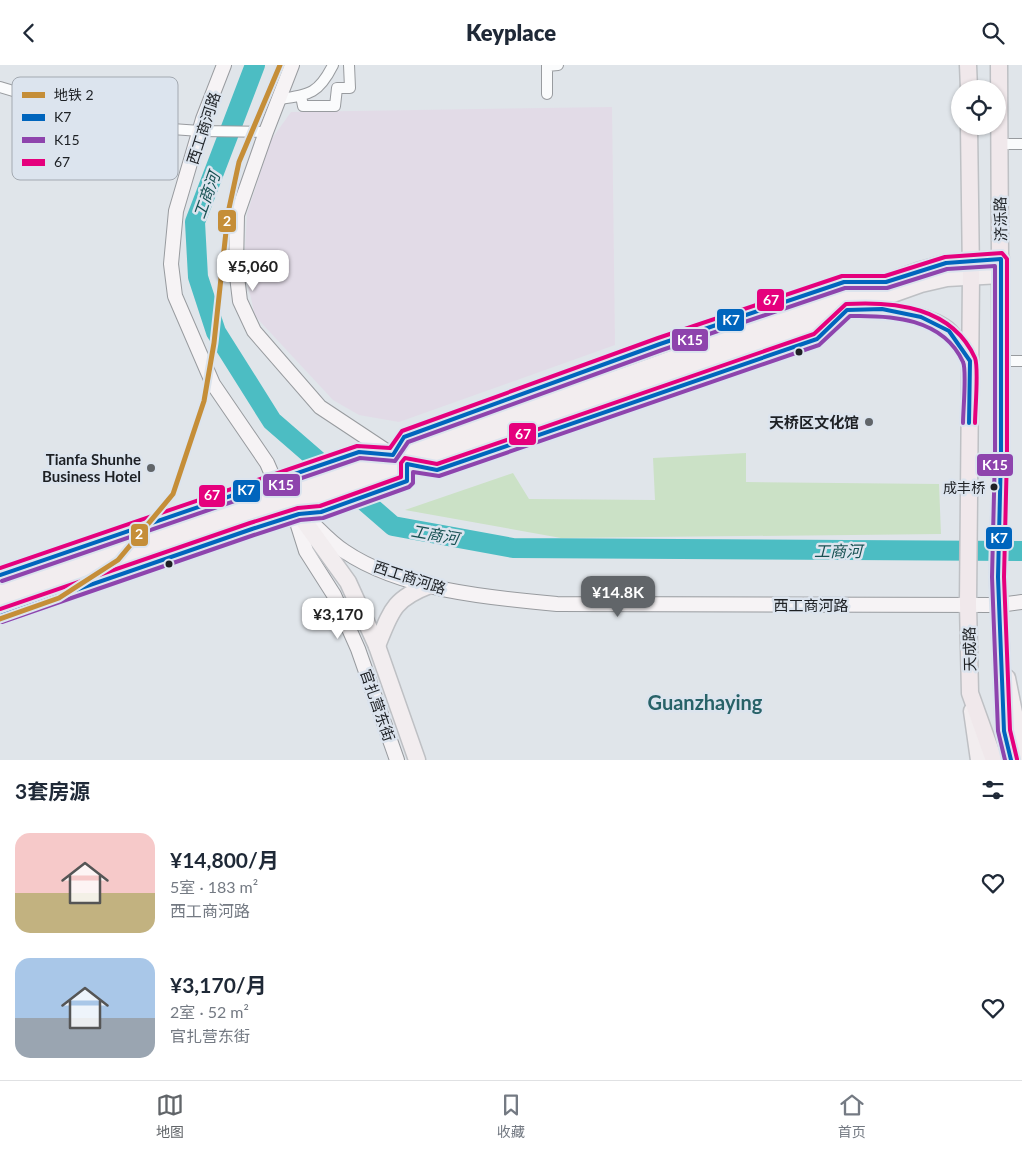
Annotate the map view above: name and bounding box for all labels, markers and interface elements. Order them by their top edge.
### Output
icon: back [15,19,43,47]
text: Keyplace [466,19,556,46]
icon: search [979,19,1007,47]
legend [12,77,178,180]
map controls [951,80,1006,135]
button: locate [951,80,1006,135]
text: 地铁 2 [54,86,94,103]
street label: 西工商河路 [183,90,223,166]
text: K7 [54,108,71,125]
text: K15 [54,131,80,148]
text: 67 [54,153,70,170]
water label: 工商河 [189,166,224,221]
street label: 济泺路 [991,196,1009,242]
line badge: 2 [217,209,237,233]
text: 2 [223,212,231,229]
pin: ¥5,060 [212,249,294,292]
text: ¥5,060 [228,256,278,275]
line badge: 67 [756,288,785,312]
text: 67 [763,291,779,308]
line badge: K7 [716,308,745,332]
text: K7 [722,311,740,328]
line badge: K15 [671,328,709,352]
text: K15 [677,331,703,348]
unlabelled marker [794,347,804,357]
place label: 天桥区文化馆 [769,413,859,431]
marker: 天桥区文化馆 [863,416,875,428]
line badge: 67 [508,422,537,446]
text: 67 [515,425,531,442]
place label: Tianfa Shunhe Business Hotel [42,450,141,485]
line badge: K15 [976,453,1014,477]
text: K15 [982,456,1008,473]
marker: Tianfa Shunhe Business Hotel [145,462,157,474]
line badge: K15 [262,473,301,497]
text: K15 [268,476,294,493]
line badge: K7 [232,479,261,503]
place label: 成丰桥 [943,479,985,496]
text: K7 [237,481,255,498]
marker: 成丰桥 [989,482,999,492]
line badge: 67 [198,484,226,508]
text: 67 [204,486,220,503]
water label: 工商河 [410,520,463,548]
line badge: 2 [130,523,149,547]
text: 2 [135,525,143,542]
line badge: K7 [985,526,1013,550]
text: K7 [990,529,1008,546]
water label: 工商河 [814,541,865,560]
street label: 西工商河路 [372,557,448,597]
unlabelled marker [164,559,174,569]
pin: ¥14.8K [577,575,659,618]
text: ¥14.8K [592,582,644,601]
street label: 西工商河路 [773,596,849,614]
pin: ¥3,170 [297,597,379,640]
text: ¥3,170 [313,604,363,623]
street label: 天成路 [960,626,978,672]
street label: 官扎营东街 [357,667,399,743]
district label: Guanzhaying [648,690,763,714]
icon: filters [979,776,1007,804]
text: 3套房源 [15,778,90,803]
text: ¥14,800/月 [170,847,279,872]
icon: home [55,853,115,913]
icon: heart [979,869,1007,897]
text: 5室 · 183 m² [170,877,258,896]
text: 西工商河路 [170,901,250,920]
text: ¥3,170/月 [170,972,267,997]
icon: home [55,978,115,1038]
icon: heart [979,994,1007,1022]
text: 2室 · 52 m² [170,1002,249,1021]
text: 官扎营东街 [170,1026,250,1045]
tab: 地图 [156,1091,184,1141]
tab: 收藏 [497,1091,525,1141]
tab: 首页 [838,1091,866,1141]

